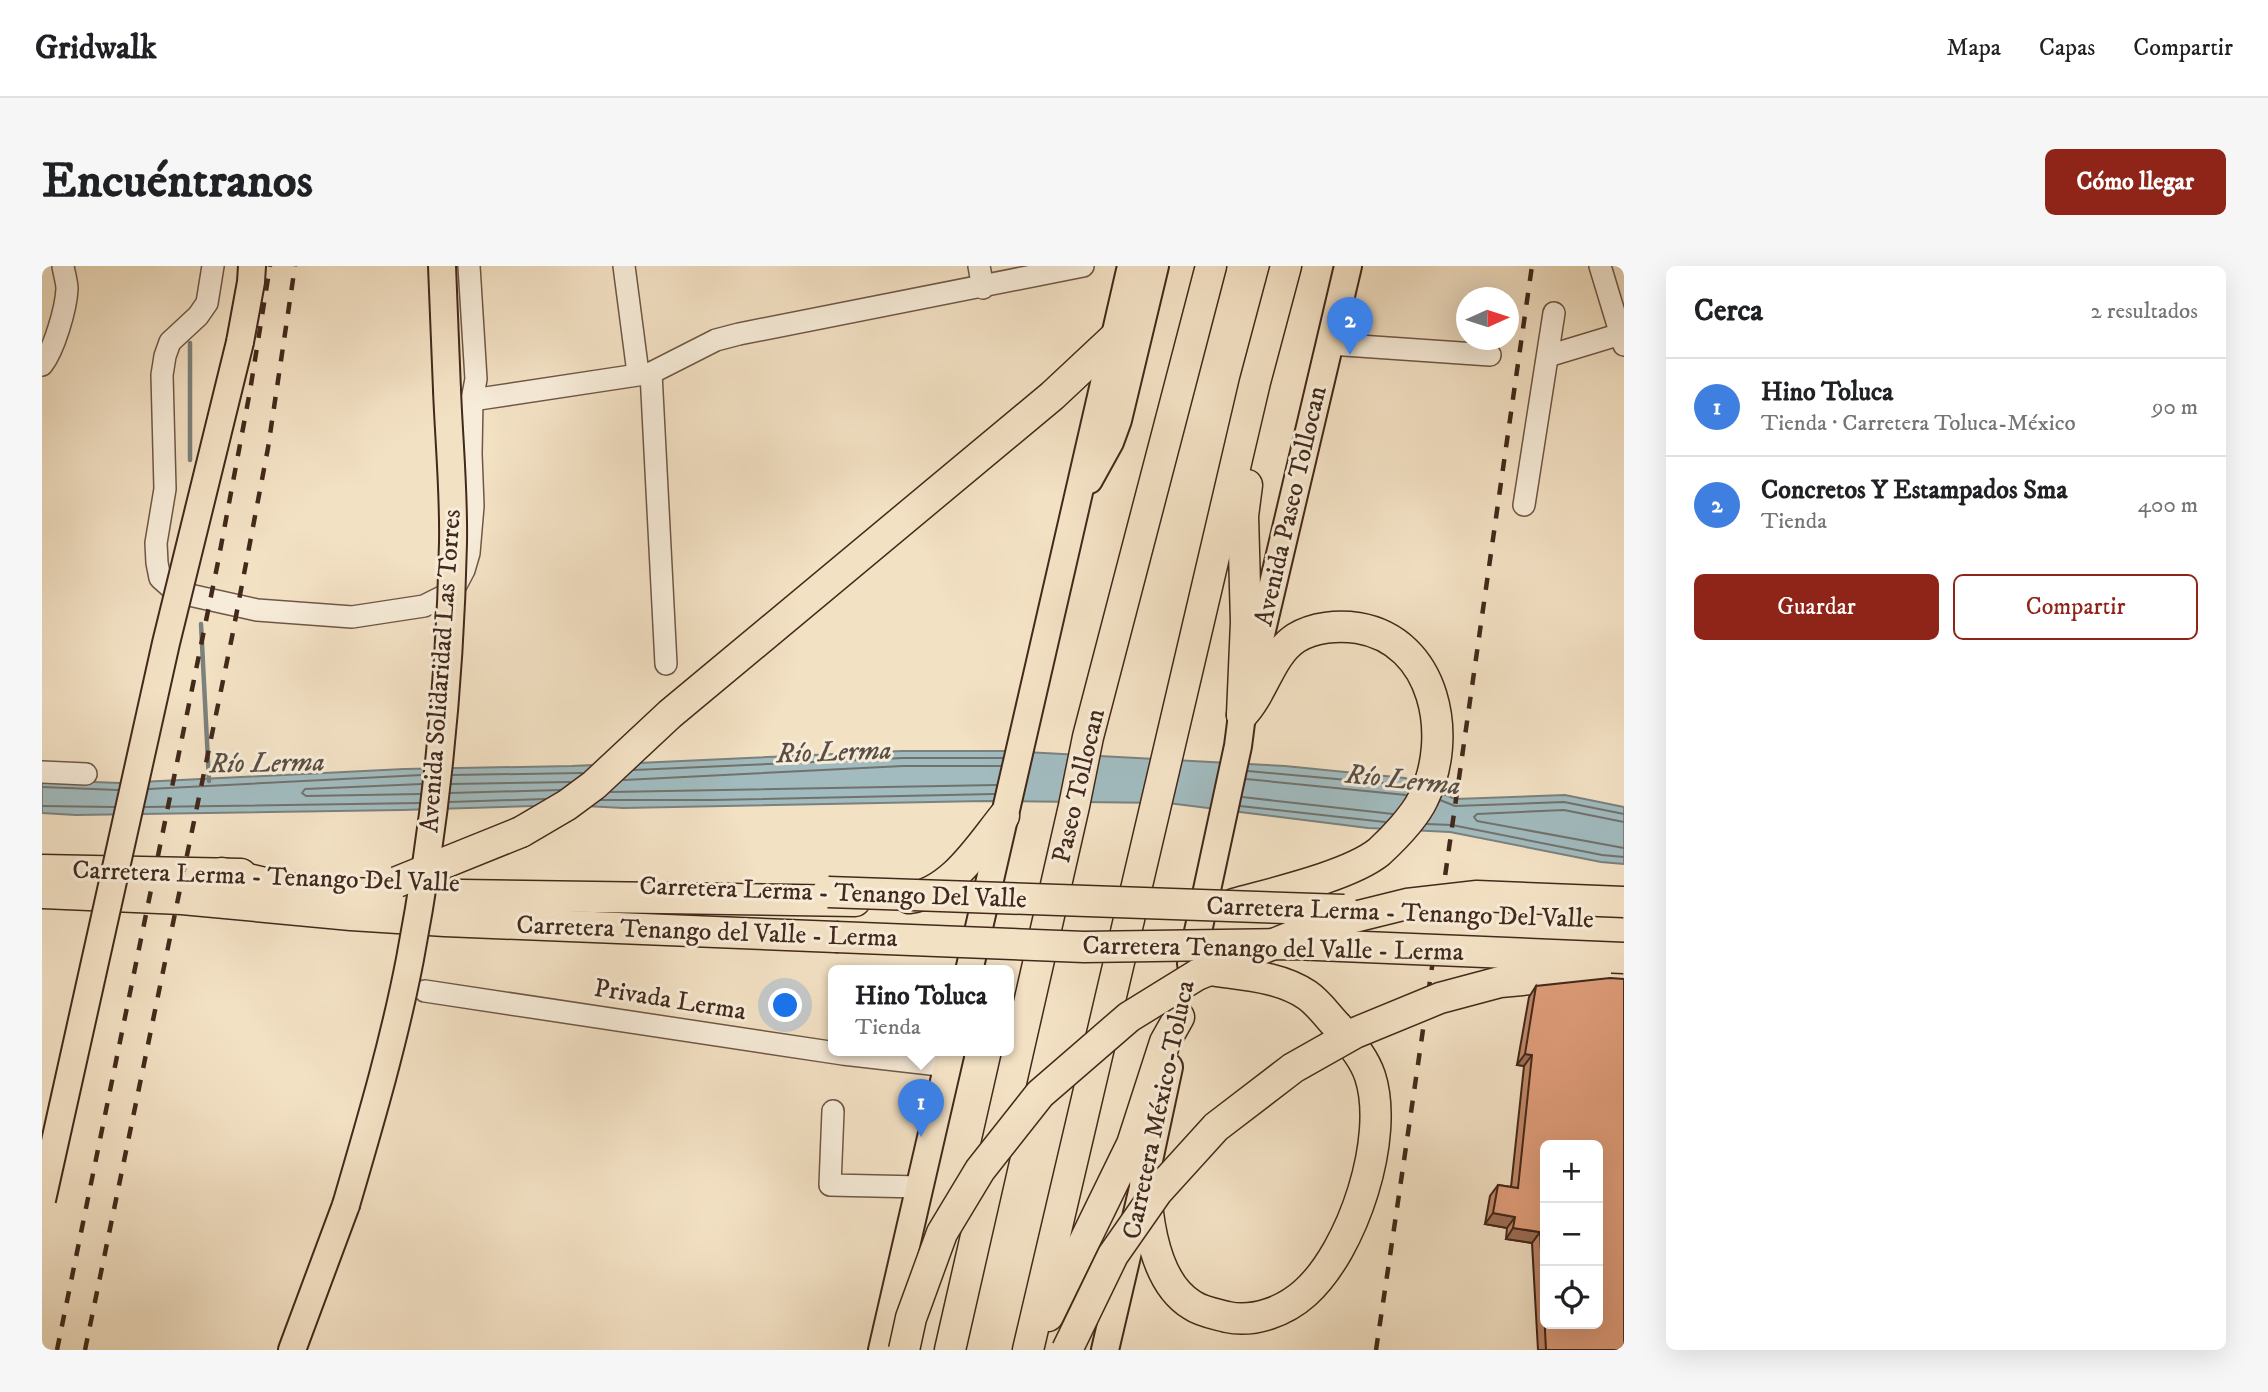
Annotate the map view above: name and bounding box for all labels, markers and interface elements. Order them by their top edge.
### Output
text: Gridwalk [35,28,157,69]
text: Mapa [1947,33,2001,63]
text: Capas [2039,33,2095,63]
text: Compartir [2133,33,2233,63]
button: Cómo llegar [2045,149,2226,215]
text: Encuéntranos [42,151,313,213]
north arrow [1456,287,1519,350]
text: Cerca [1694,293,1763,330]
pin: 2 [1327,297,1373,355]
text: 2 resultados [2091,297,2198,326]
text: Hino Toluca [1761,376,1893,409]
street label: Avenida Paseo Tollocan [1247,382,1335,629]
text: 1 [1713,393,1721,422]
text: 90 m [2152,393,2198,422]
text: Tienda · Carretera Toluca-México [1761,409,2076,438]
text: Concretos Y Estampados Sma [1761,474,2067,507]
text: 2 [1711,491,1723,520]
text: 400 m [2138,491,2198,520]
text: Tienda [1761,507,1827,536]
street label: Avenida Solidaridad Las Torres [413,508,469,834]
button: Guardar [1694,574,1939,640]
button: Compartir [1953,574,2198,640]
street label: Paseo Tollocan [1045,705,1113,866]
water label: Río Lerma [775,732,892,772]
water label: Río Lerma [208,744,325,782]
water label: Río Lerma [1343,756,1462,803]
street label: Carretera Lerma - Tenango Del Valle [72,854,460,900]
street label: Carretera Lerma - Tenango Del Valle [639,870,1027,916]
street label: Carretera Lerma - Tenango Del Valle [1206,890,1594,936]
street label: Carretera Tenango del Valle - Lerma [516,909,898,955]
street label: Carretera Tenango del Valle - Lerma [1082,929,1464,969]
popup [828,965,1014,1056]
street label: Privada Lerma [592,972,748,1028]
street label: Carretera México-Toluca [1115,978,1203,1242]
text: Hino Toluca [855,980,987,1013]
your location [768,988,802,1022]
text: Tienda [855,1013,921,1042]
pin: 1 [898,1079,944,1137]
map controls [1540,1140,1603,1329]
button: + [1540,1140,1603,1203]
button: − [1540,1203,1603,1266]
button: locate [1540,1266,1603,1329]

